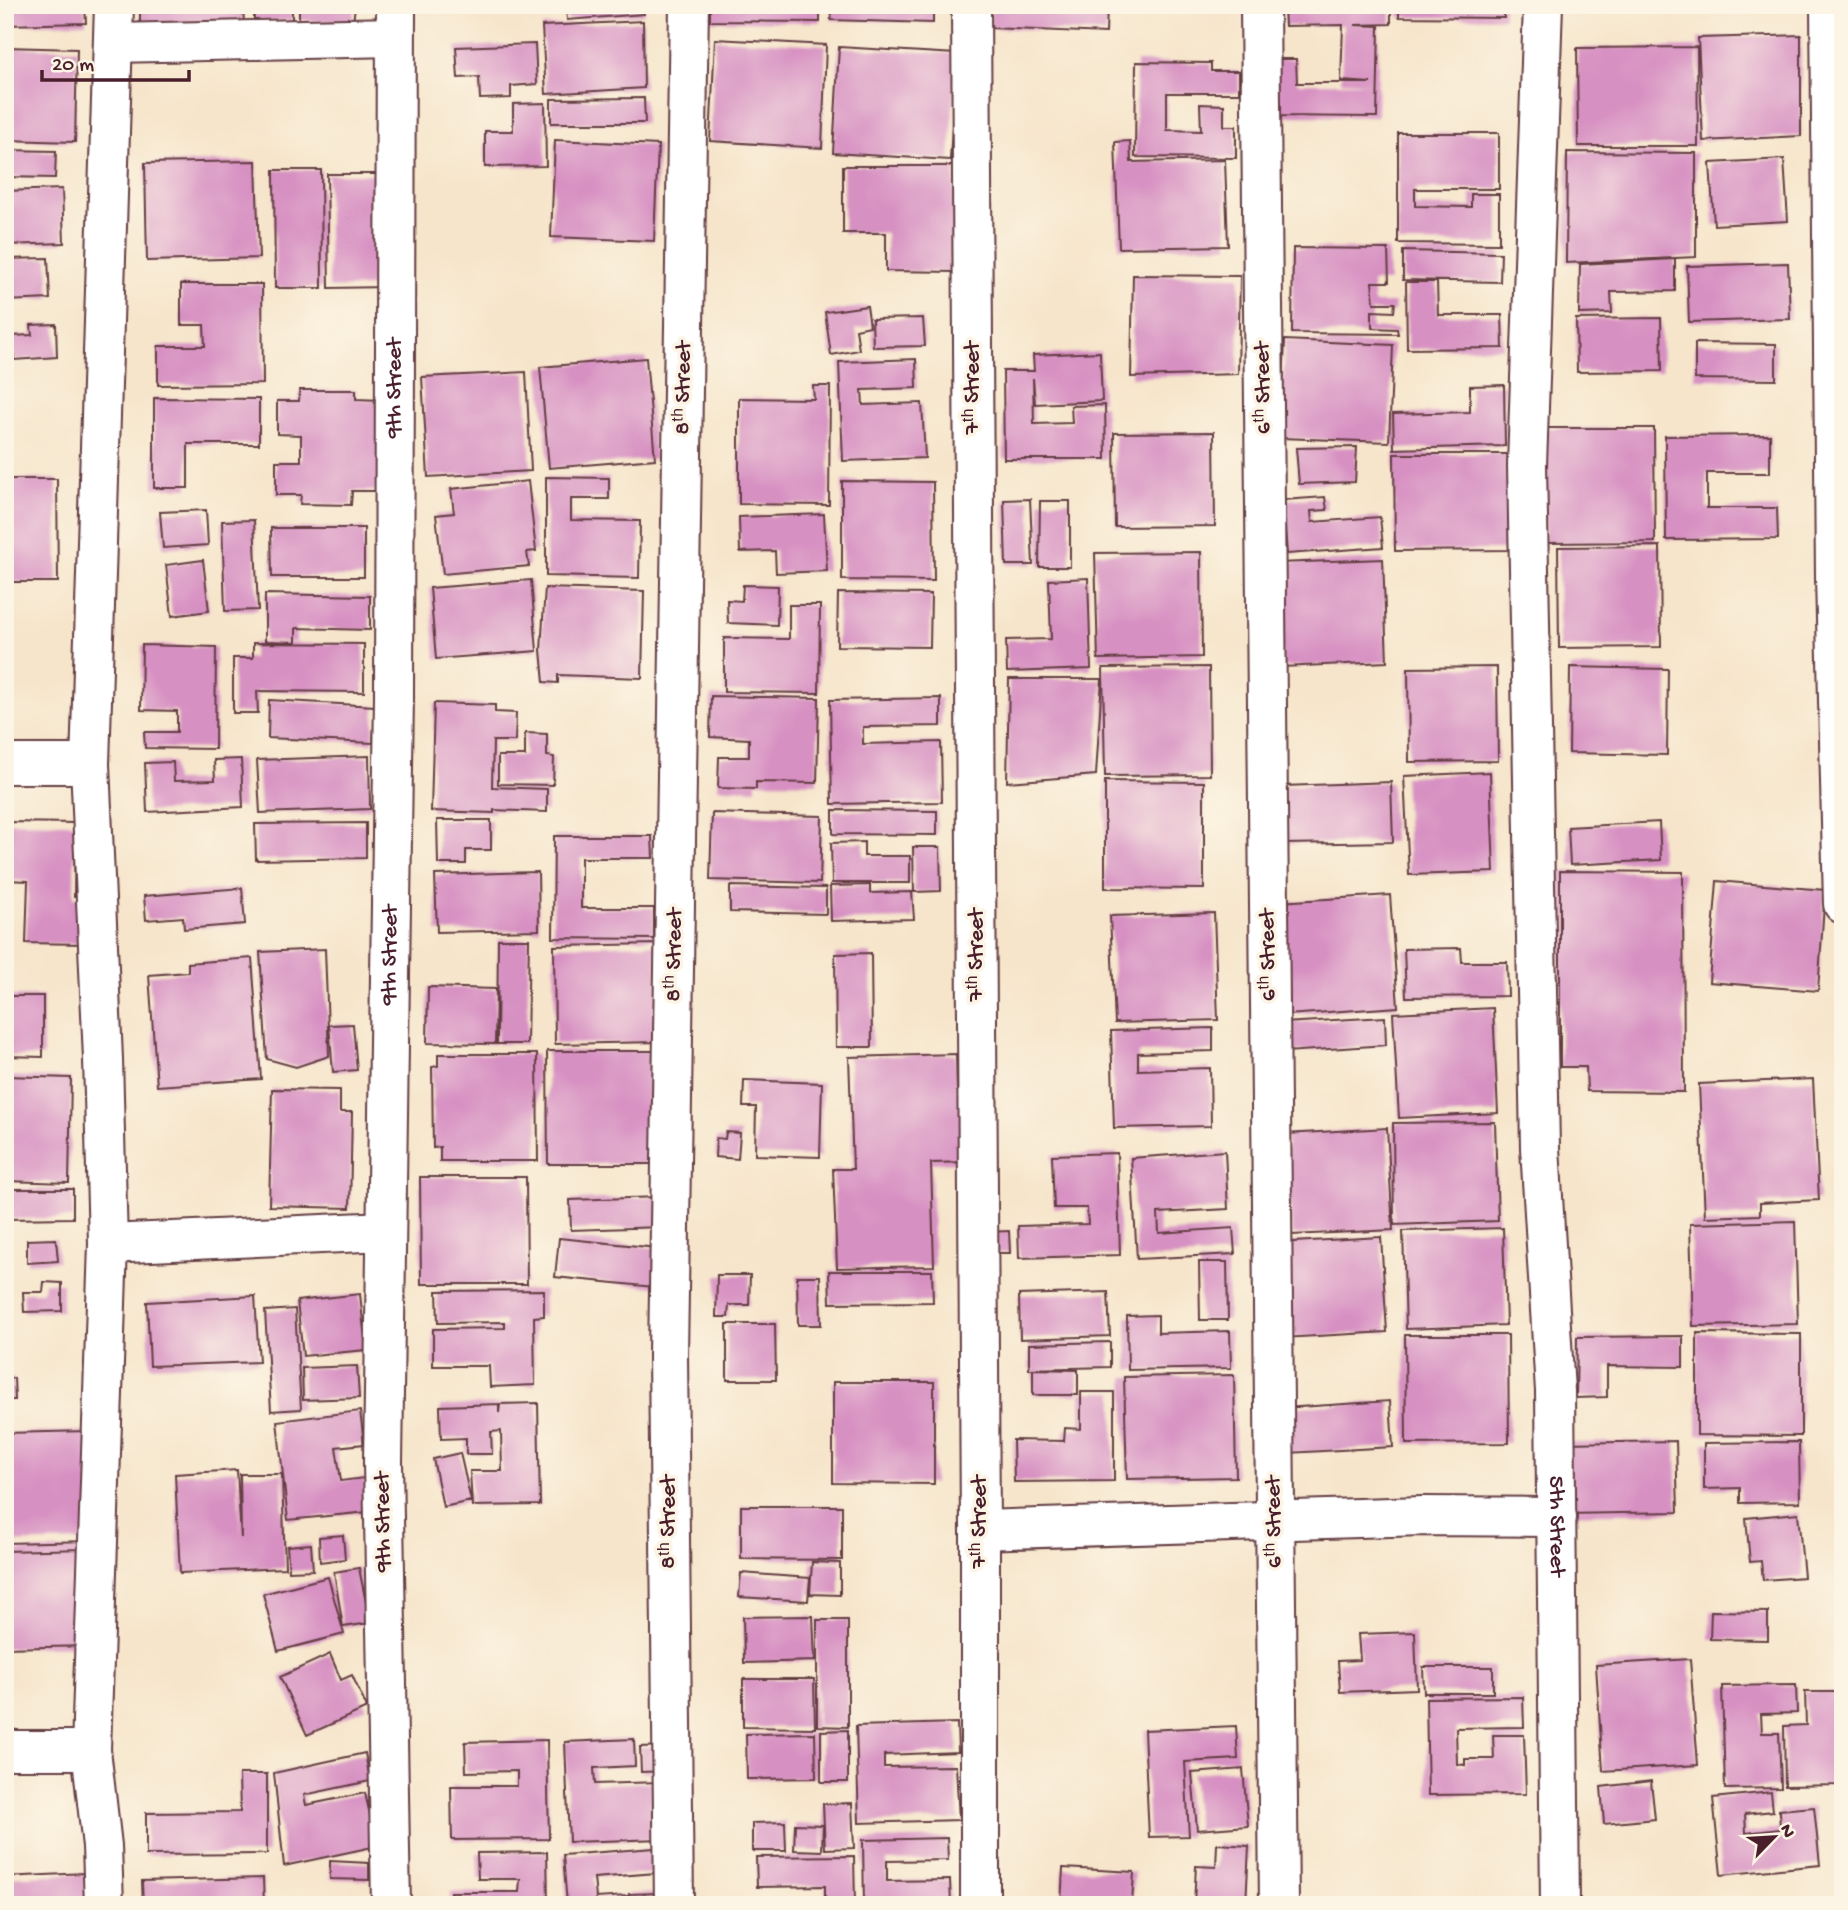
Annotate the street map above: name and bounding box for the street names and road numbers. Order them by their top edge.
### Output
street label: 9th Street [381,336,409,439]
street label: 8ᵗʰ Street [670,340,698,435]
street label: 7ᵗʰ Street [960,340,987,435]
street label: 6ᵗʰ Street [1250,340,1278,434]
street label: 9th Street [376,903,405,1006]
street label: 8ᵗʰ Street [661,907,689,1002]
street label: 7ᵗʰ Street [964,907,991,1002]
street label: 6ᵗʰ Street [1255,907,1283,1001]
street label: 9th Street [370,1470,398,1573]
street label: 8ᵗʰ Street [656,1474,683,1569]
street label: 7ᵗʰ Street [967,1474,994,1569]
street label: 6ᵗʰ Street [1261,1474,1289,1568]
street label: 5th Street [1542,1476,1570,1578]

